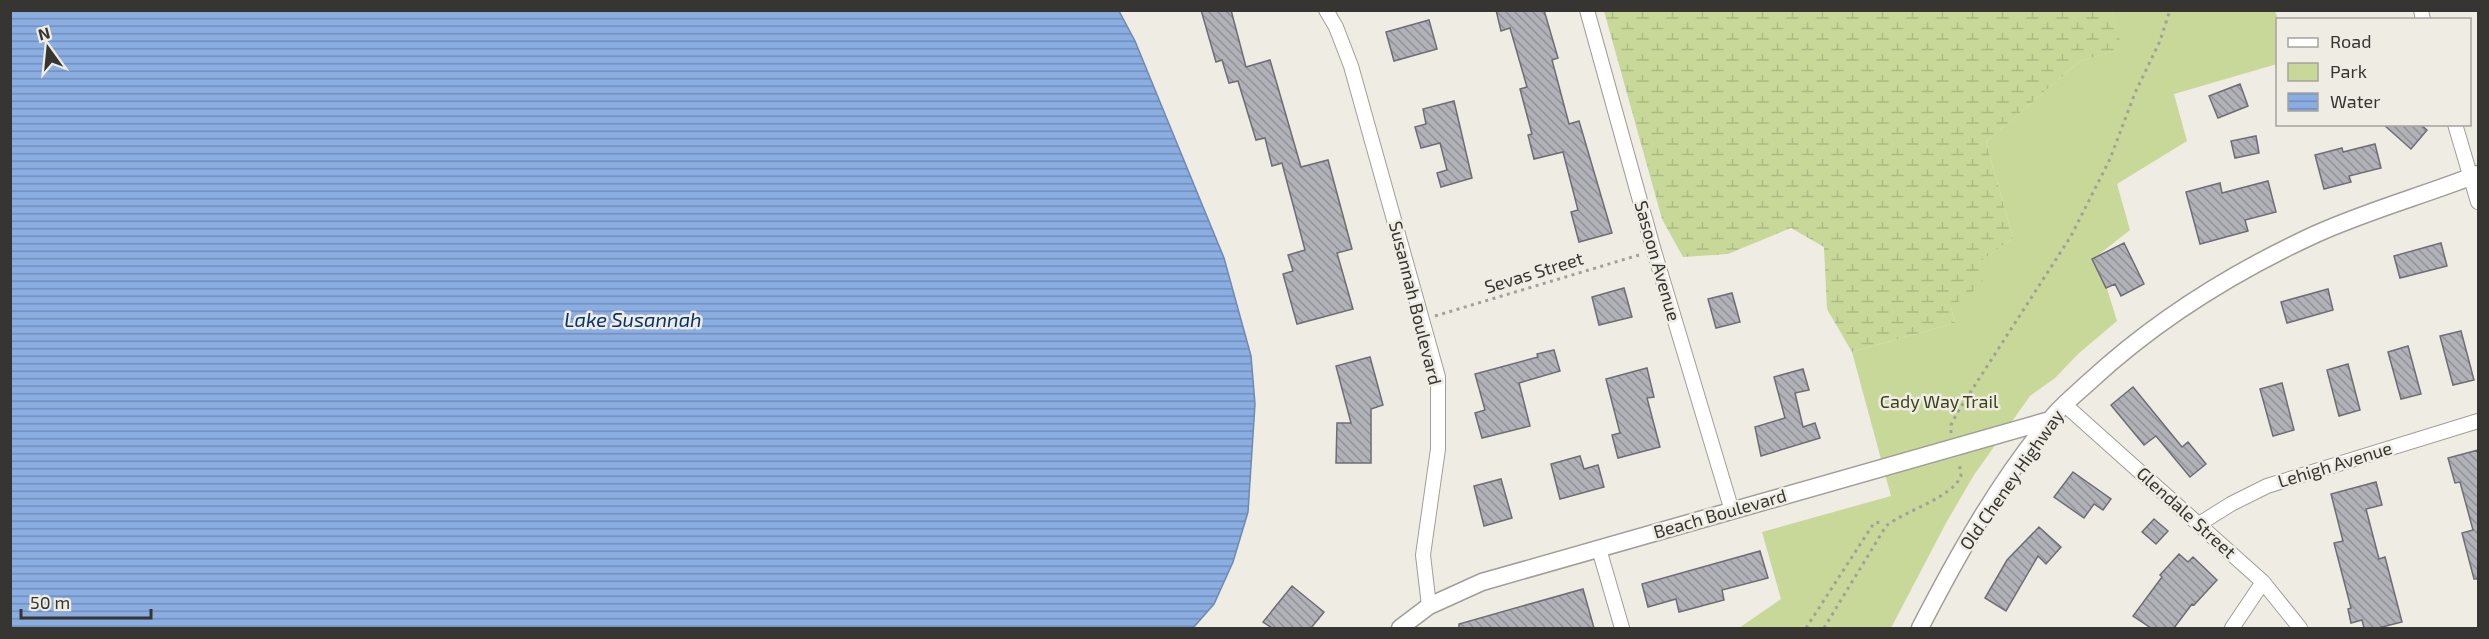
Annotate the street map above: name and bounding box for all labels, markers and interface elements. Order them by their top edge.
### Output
north arrow [18,18,78,78]
legend [2276,18,2471,126]
text: N [36,22,52,44]
text: Road [2330,30,2371,52]
text: Park [2330,60,2367,82]
text: Water [2330,90,2380,112]
street label: Sasoon Avenue [1630,198,1686,323]
street label: Susannah Boulevard [1385,219,1447,387]
street label: Sevas Street [1482,247,1586,298]
water label: Lake Susannah [564,307,702,331]
park label: Cady Way Trail [1880,390,1999,412]
street label: Old Cheney Highway [1954,405,2068,554]
street label: Lehigh Avenue [2275,436,2394,492]
street label: Glendale Street [2132,462,2241,563]
street label: Beach Boulevard [1651,484,1789,543]
scale bar [21,582,152,620]
text: 50 m [30,591,70,613]

